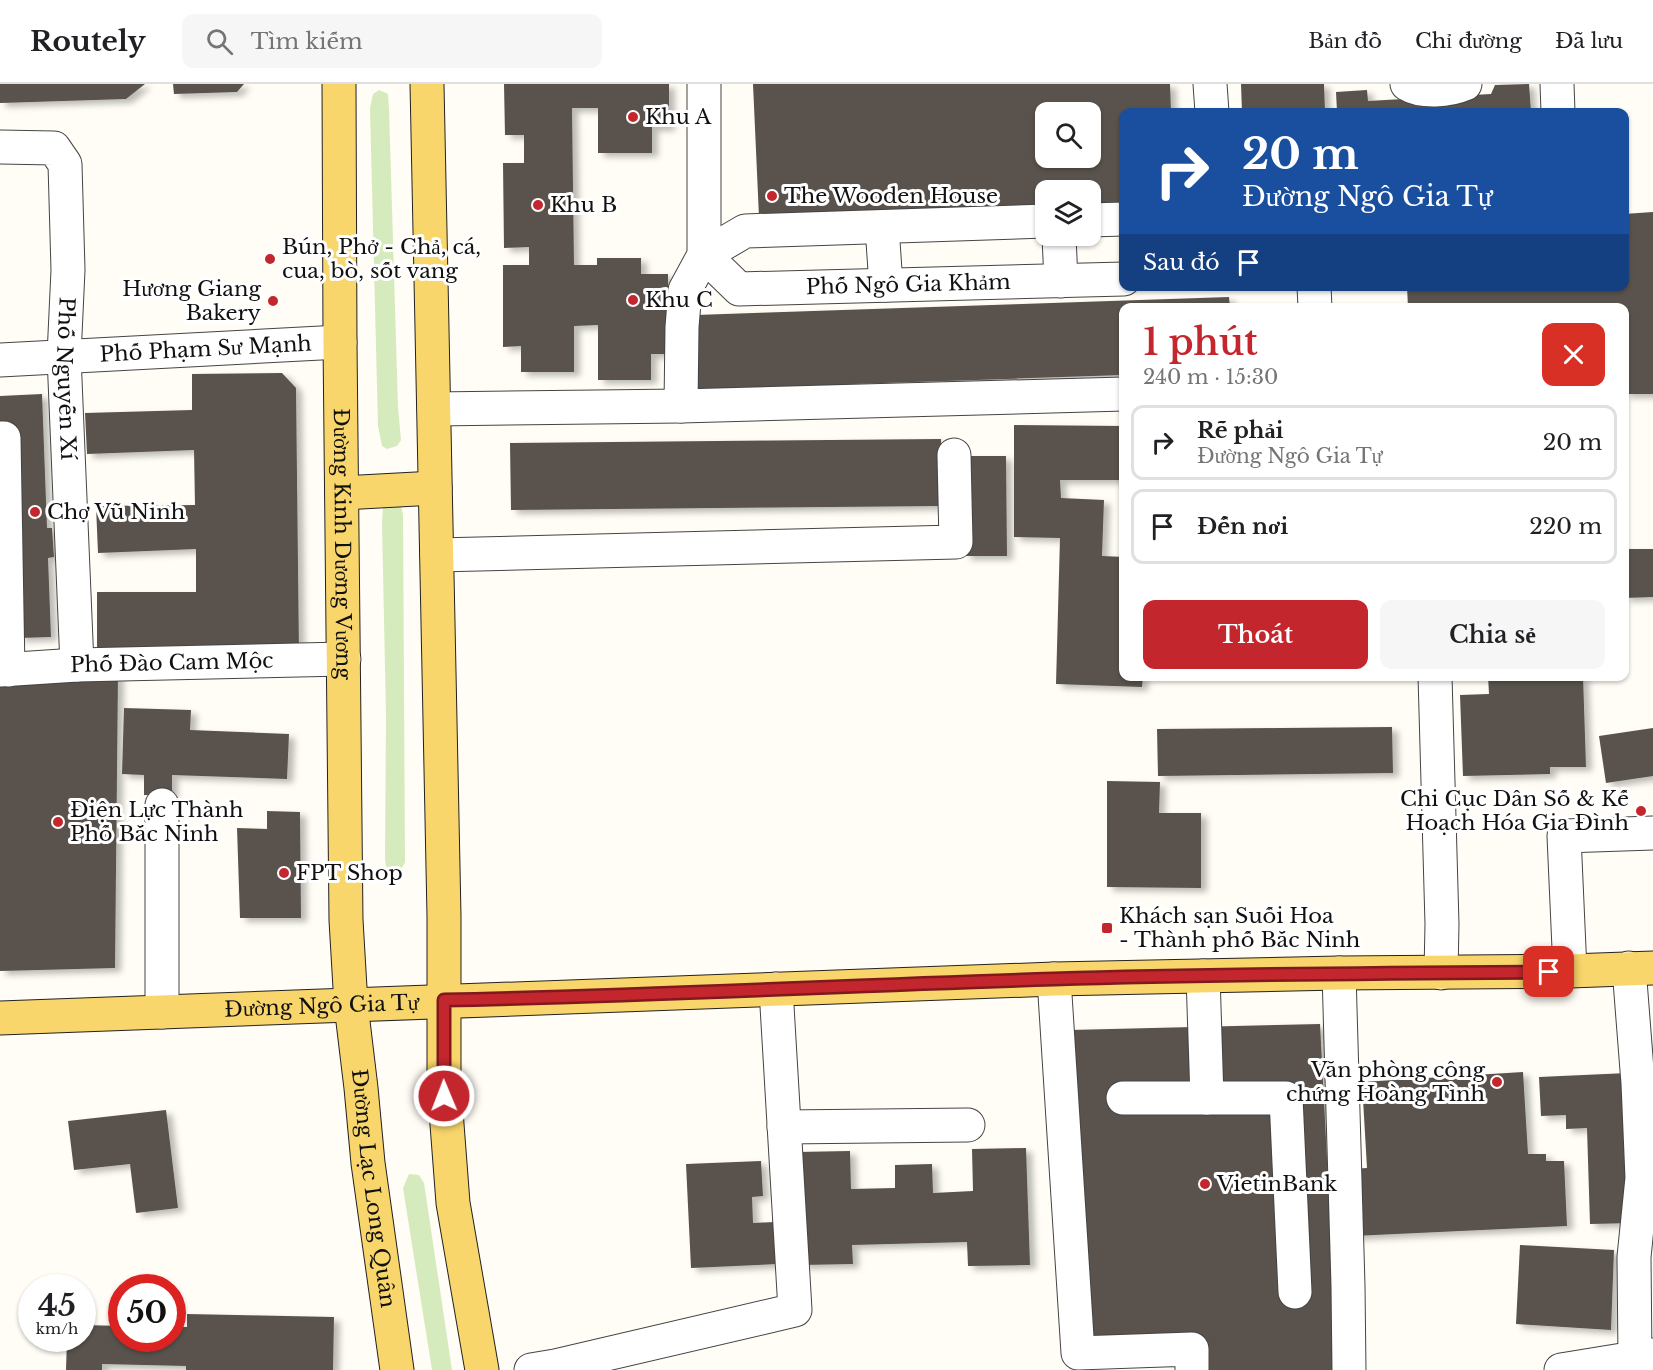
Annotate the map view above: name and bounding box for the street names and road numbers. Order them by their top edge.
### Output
street label: Phố Ngô Gia Khảm [805,269,1011,300]
street label: Phố Nguyễn Xí [51,296,81,461]
street label: Phố Phạm Sư Mạnh [99,331,312,368]
street label: Đường Kinh Dương Vương [328,408,357,680]
street label: Phố Đào Cam Mộc [70,648,274,678]
street label: Đường Ngô Gia Tự [224,989,420,1023]
street label: Đường Lạc Long Quân [346,1068,401,1309]

